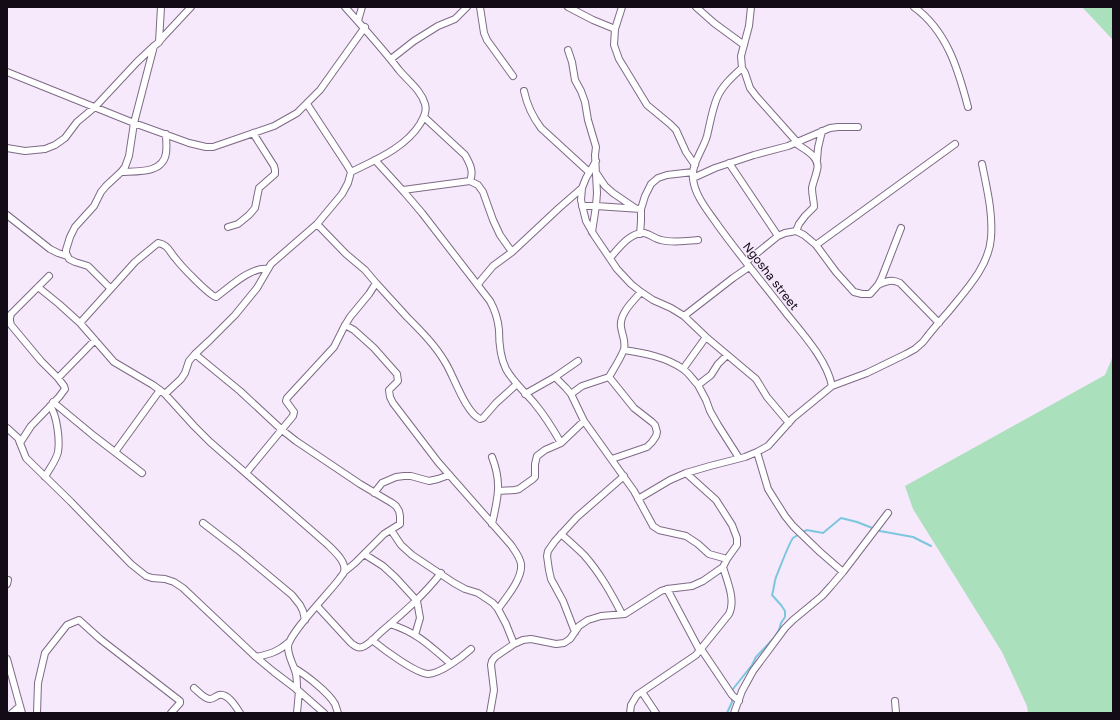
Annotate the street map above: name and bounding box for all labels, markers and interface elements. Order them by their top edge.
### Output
street label: Ngosha street [740,239,802,313]

